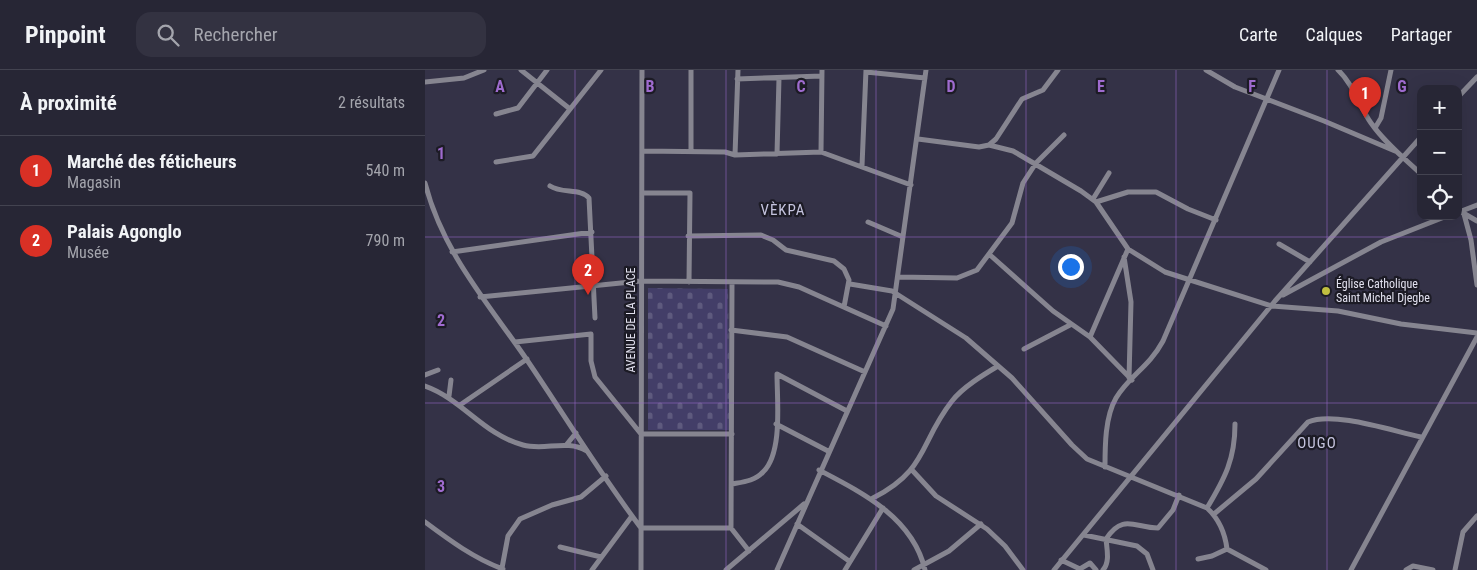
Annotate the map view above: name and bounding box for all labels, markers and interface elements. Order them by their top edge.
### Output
search box [136,12,486,57]
text: Pinpoint [25,21,106,49]
icon: search [154,21,182,49]
text: Rechercher [194,23,278,46]
text: Carte [1239,24,1278,45]
text: Calques [1306,24,1363,45]
text: Partager [1391,24,1452,45]
text: A [495,77,505,96]
text: B [646,77,655,96]
text: C [796,77,806,96]
text: D [946,77,956,96]
text: E [1097,77,1105,96]
text: F [1248,77,1256,96]
pin: 1 [1349,77,1381,118]
text: G [1397,77,1407,96]
map controls [1417,85,1462,220]
button: + [1417,85,1462,130]
text: À proximité [20,91,117,115]
text: 2 résultats [338,93,405,112]
button: − [1417,130,1462,175]
text: 1 [437,144,445,163]
text: Marché des féticheurs [67,150,237,173]
text: 1 [32,161,40,180]
text: 540 m [366,161,405,180]
text: Magasin [67,173,121,192]
button: locate [1417,175,1462,220]
district label: VÈKPA [761,201,806,219]
text: Palais Agonglo [67,220,182,243]
text: 2 [32,231,40,250]
text: 790 m [366,231,405,250]
text: Musée [67,243,109,262]
pin: 2 [572,254,604,295]
your location [1058,254,1084,280]
street label: AVENUE DE LA PLACE [624,267,638,373]
place label: Église Catholique Saint Michel Djegbe [1336,276,1430,305]
marker: Église Catholique Saint Michel Djegbe [1320,285,1332,297]
text: 2 [437,311,445,330]
district label: OUGO [1297,434,1337,452]
text: 3 [437,477,445,496]

